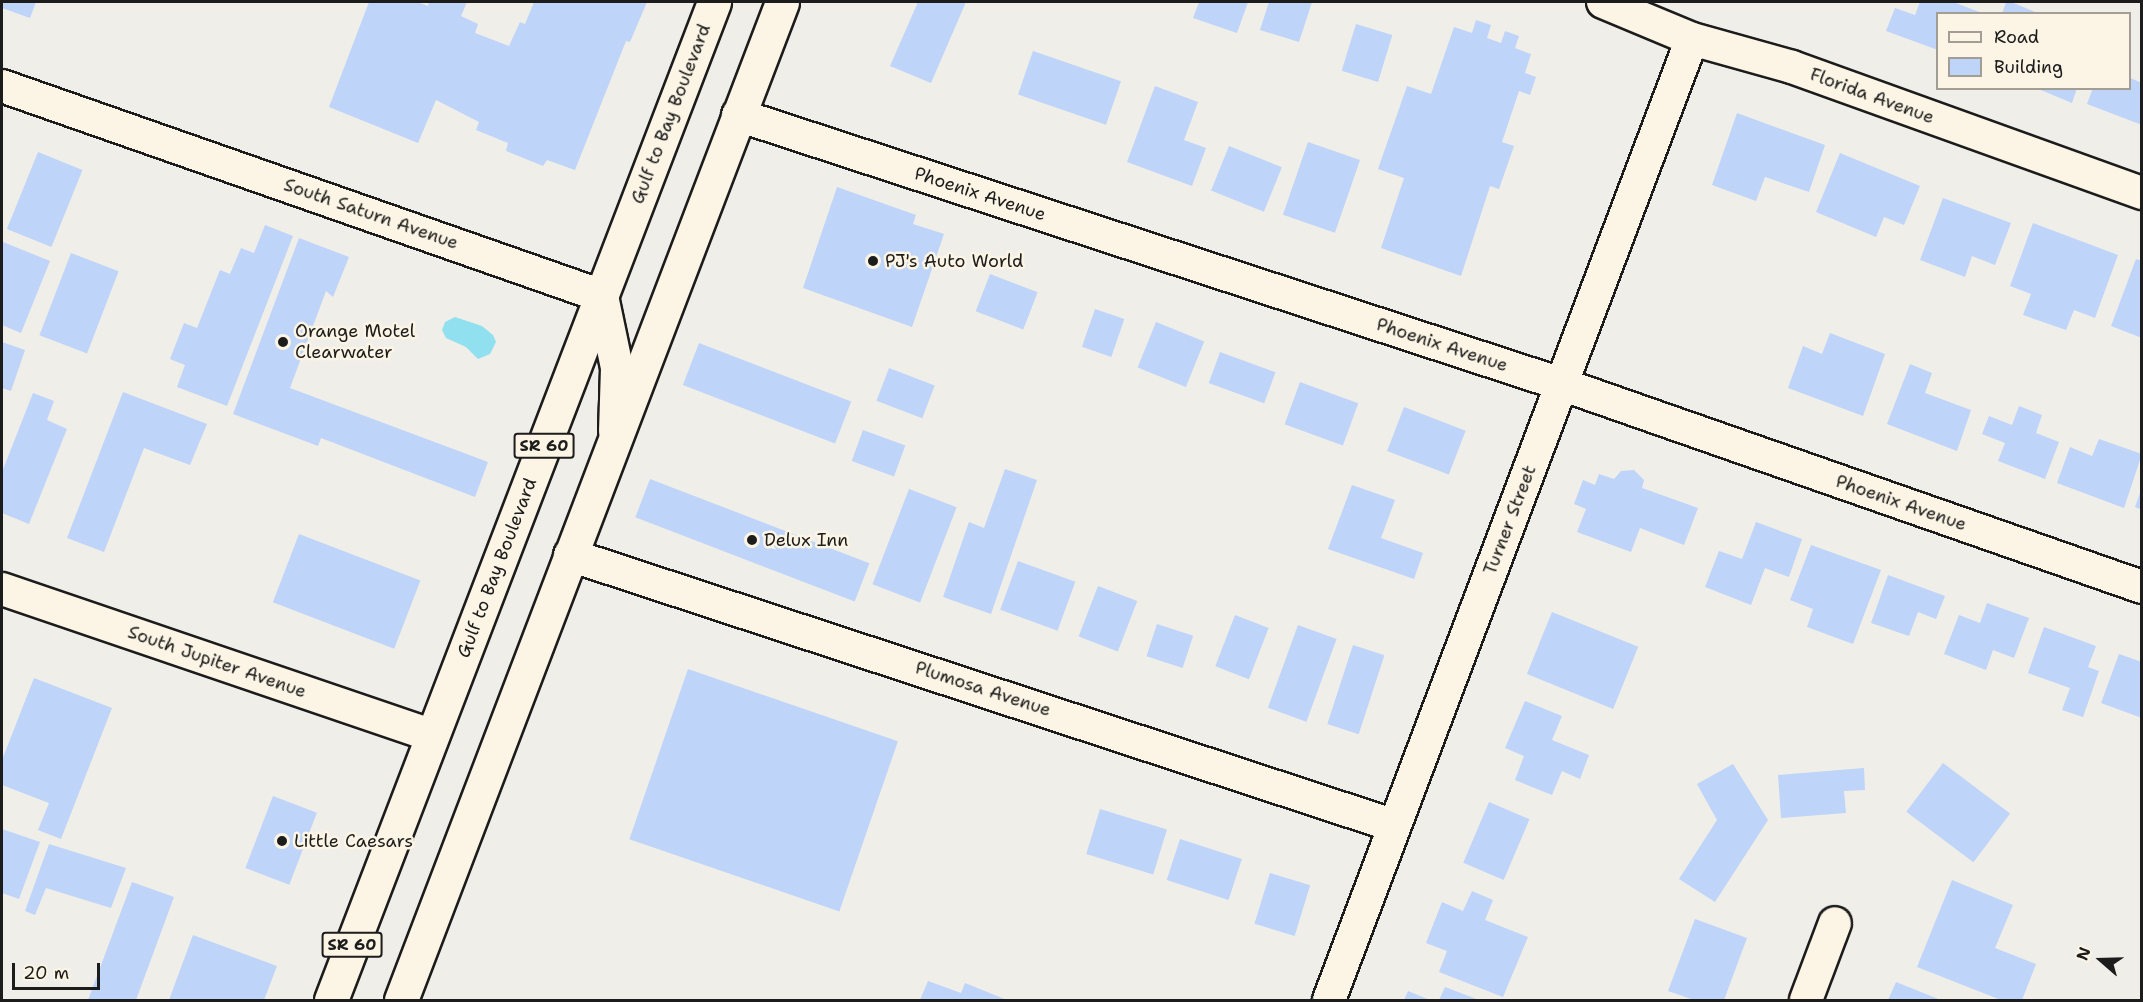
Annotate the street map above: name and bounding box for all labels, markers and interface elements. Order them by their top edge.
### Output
legend [1936,12,2131,90]
street label: Gulf to Bay Boulevard [627,21,715,207]
text: Road [1994,25,2039,49]
text: Building [1994,55,2063,79]
street label: Florida Avenue [1807,64,1937,128]
street label: Phoenix Avenue [912,163,1048,225]
street label: South Saturn Avenue [281,174,461,254]
place label: PJ's Auto World [885,250,1023,272]
marker: PJ's Auto World [866,254,880,268]
street label: Phoenix Avenue [1374,314,1510,376]
place label: Orange Motel Clearwater [295,321,415,364]
marker: Orange Motel Clearwater [276,335,290,349]
road number: SR 60 [512,433,576,459]
street label: Turner Street [1479,462,1541,578]
street label: Phoenix Avenue [1833,471,1969,535]
street label: Gulf to Bay Boulevard [453,475,541,661]
place label: Delux Inn [764,529,848,551]
marker: Delux Inn [745,533,759,547]
street label: South Jupiter Avenue [125,621,309,703]
street label: Plumosa Avenue [912,657,1054,721]
place label: Little Caesars [294,830,413,852]
marker: Little Caesars [275,834,289,848]
north arrow [2071,930,2131,990]
road number: SR 60 [320,932,384,958]
text: N [2072,944,2096,963]
scale bar [15,951,104,989]
text: 20 m [23,961,69,985]

